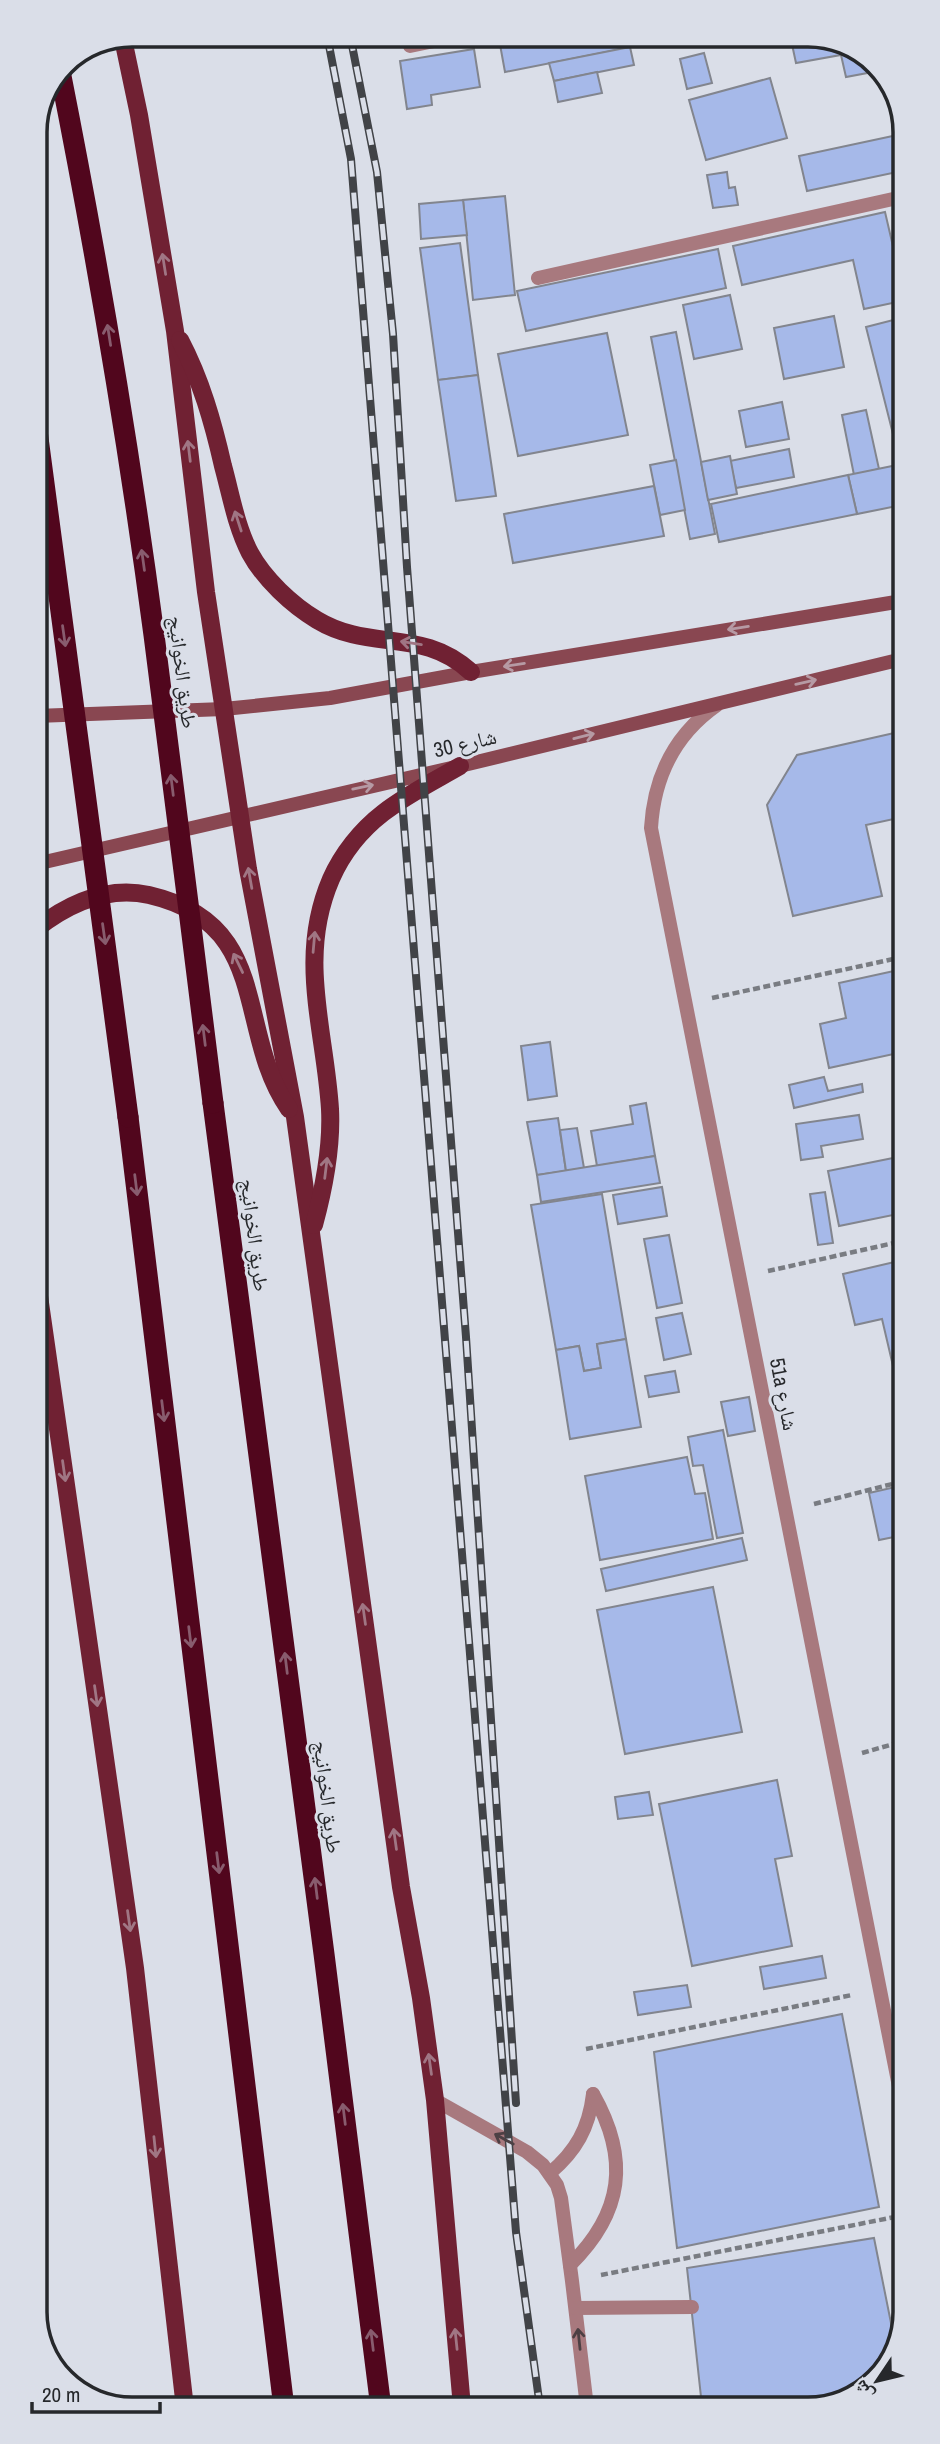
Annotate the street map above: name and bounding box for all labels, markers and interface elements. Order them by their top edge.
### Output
one-way arrow [157,253,170,276]
one-way arrow [102,324,115,347]
one-way arrow [183,440,196,463]
one-way arrow [230,511,243,533]
one-way arrow [137,549,150,571]
street label: طريق الخوانيج [162,614,204,730]
one-way arrow [727,622,750,635]
one-way arrow [58,624,71,647]
one-way arrow [400,636,423,649]
one-way arrow [503,659,526,672]
one-way arrow [794,675,816,688]
street label: شارع 30 [431,722,499,764]
one-way arrow [573,728,595,741]
one-way arrow [166,774,179,797]
one-way arrow [351,780,374,794]
one-way arrow [243,867,256,890]
one-way arrow [97,923,110,945]
one-way arrow [308,931,321,954]
one-way arrow [231,953,244,974]
one-way arrow [198,1024,211,1047]
one-way arrow [319,1157,332,1180]
one-way arrow [129,1173,142,1196]
street label: طريق الخوانيج [234,1177,276,1293]
street label: 51a شارع [763,1355,805,1433]
one-way arrow [157,1399,170,1422]
one-way arrow [58,1459,71,1481]
one-way arrow [357,1603,370,1626]
one-way arrow [184,1625,197,1648]
one-way arrow [280,1652,293,1675]
one-way arrow [90,1684,103,1707]
street label: طريق الخوانيج [307,1739,349,1855]
one-way arrow [388,1828,401,1851]
one-way arrow [211,1851,224,1873]
one-way arrow [309,1878,322,1900]
one-way arrow [122,1909,135,1932]
one-way arrow [423,2053,436,2076]
one-way arrow [338,2103,351,2126]
one-way arrow [494,2132,515,2145]
one-way arrow [149,2135,162,2158]
one-way arrow [573,2328,586,2351]
one-way arrow [366,2329,379,2352]
one-way arrow [449,2329,462,2351]
north arrow [842,2346,912,2416]
scale bar [32,2370,159,2414]
text: ش [847,2375,880,2406]
text: 20 m [42,2380,80,2409]

